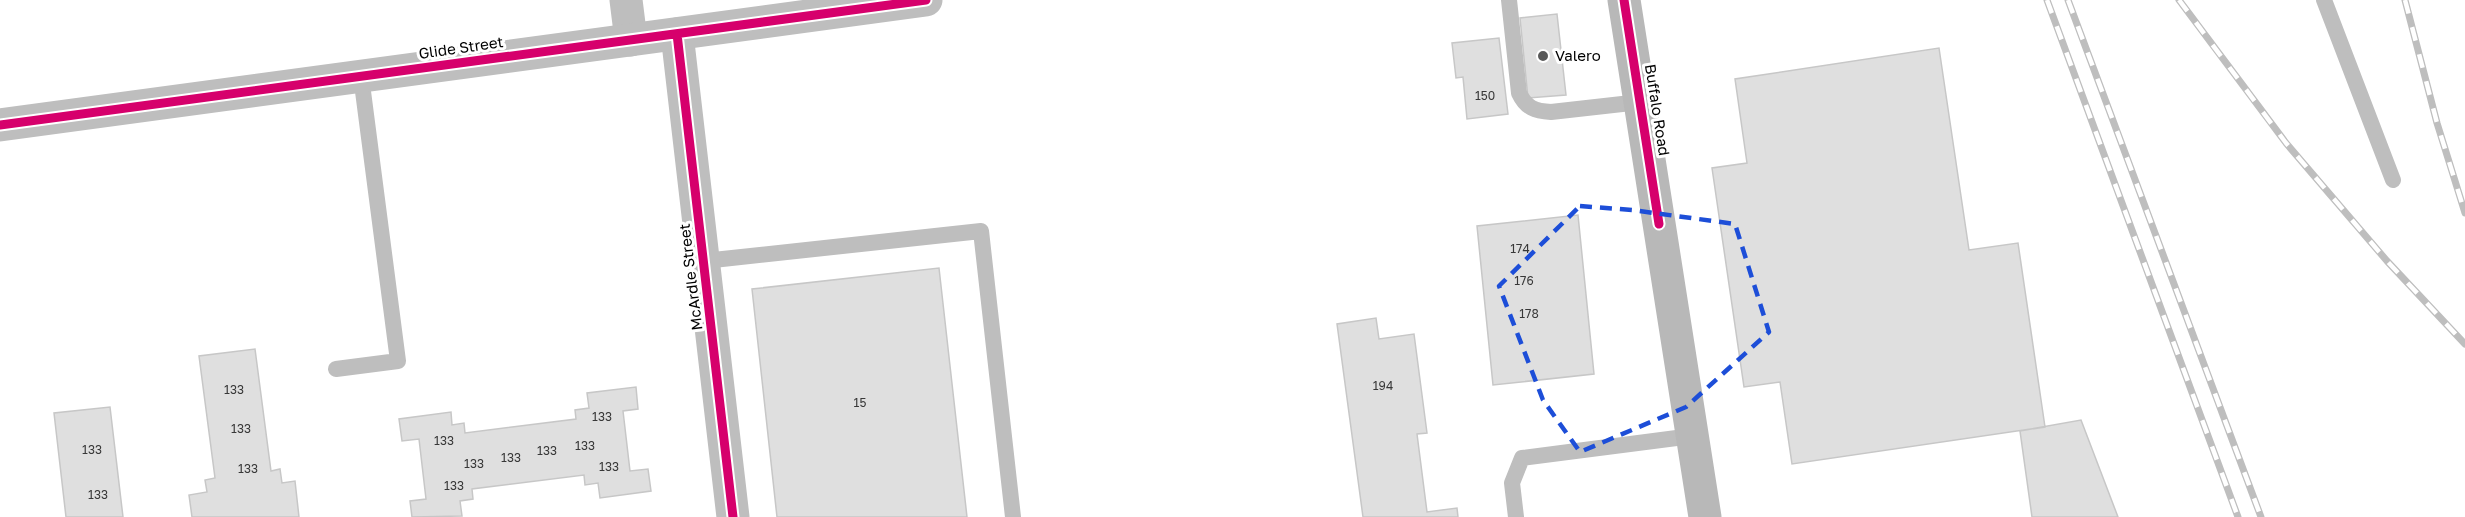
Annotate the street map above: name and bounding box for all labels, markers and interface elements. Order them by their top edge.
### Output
street label: Glide Street [417,32,504,62]
place label: Valero [1555,46,1601,64]
marker: Valero [1536,49,1550,63]
street label: Buffalo Road [1642,63,1674,157]
house number: 150 [1475,88,1495,103]
street label: McArdle Street [675,223,705,332]
house number: 174 [1510,241,1530,256]
house number: 176 [1514,273,1534,288]
house number: 178 [1519,306,1539,321]
house number: 194 [1373,378,1393,393]
house number: 133 [224,382,244,397]
house number: 15 [854,395,866,410]
house number: 133 [592,409,612,424]
house number: 133 [231,421,251,436]
house number: 133 [434,433,454,448]
house number: 133 [575,438,595,453]
house number: 133 [82,442,102,457]
house number: 133 [537,443,557,458]
house number: 133 [501,450,521,465]
house number: 133 [464,456,484,471]
house number: 133 [599,459,619,474]
house number: 133 [238,461,258,476]
house number: 133 [444,478,464,493]
house number: 133 [88,487,108,502]

